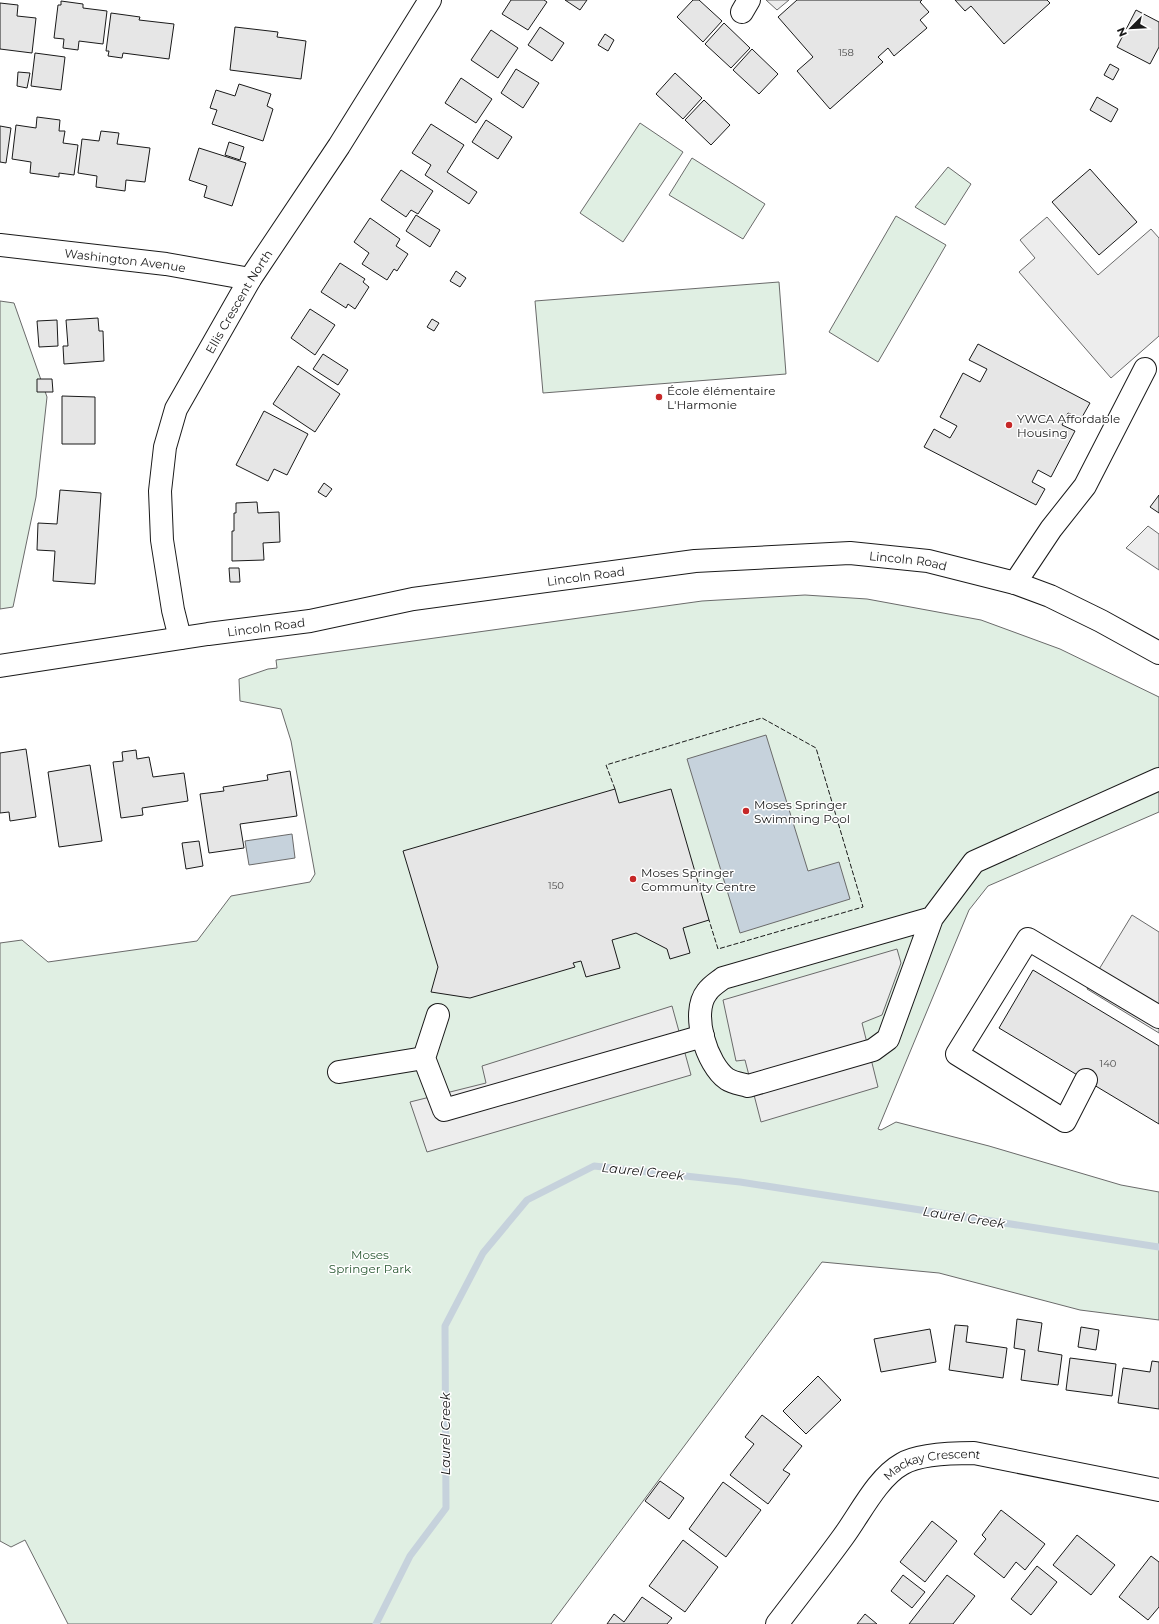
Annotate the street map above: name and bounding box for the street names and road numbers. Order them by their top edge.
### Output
street label: Washington Avenue [64,245,187,275]
street label: Ellis Crescent North [202,247,275,356]
street label: Lincoln Road [869,548,949,573]
street label: Lincoln Road [546,563,626,588]
street label: Lincoln Road [226,614,306,639]
street label: Mackay Crescent [880,1445,982,1483]

